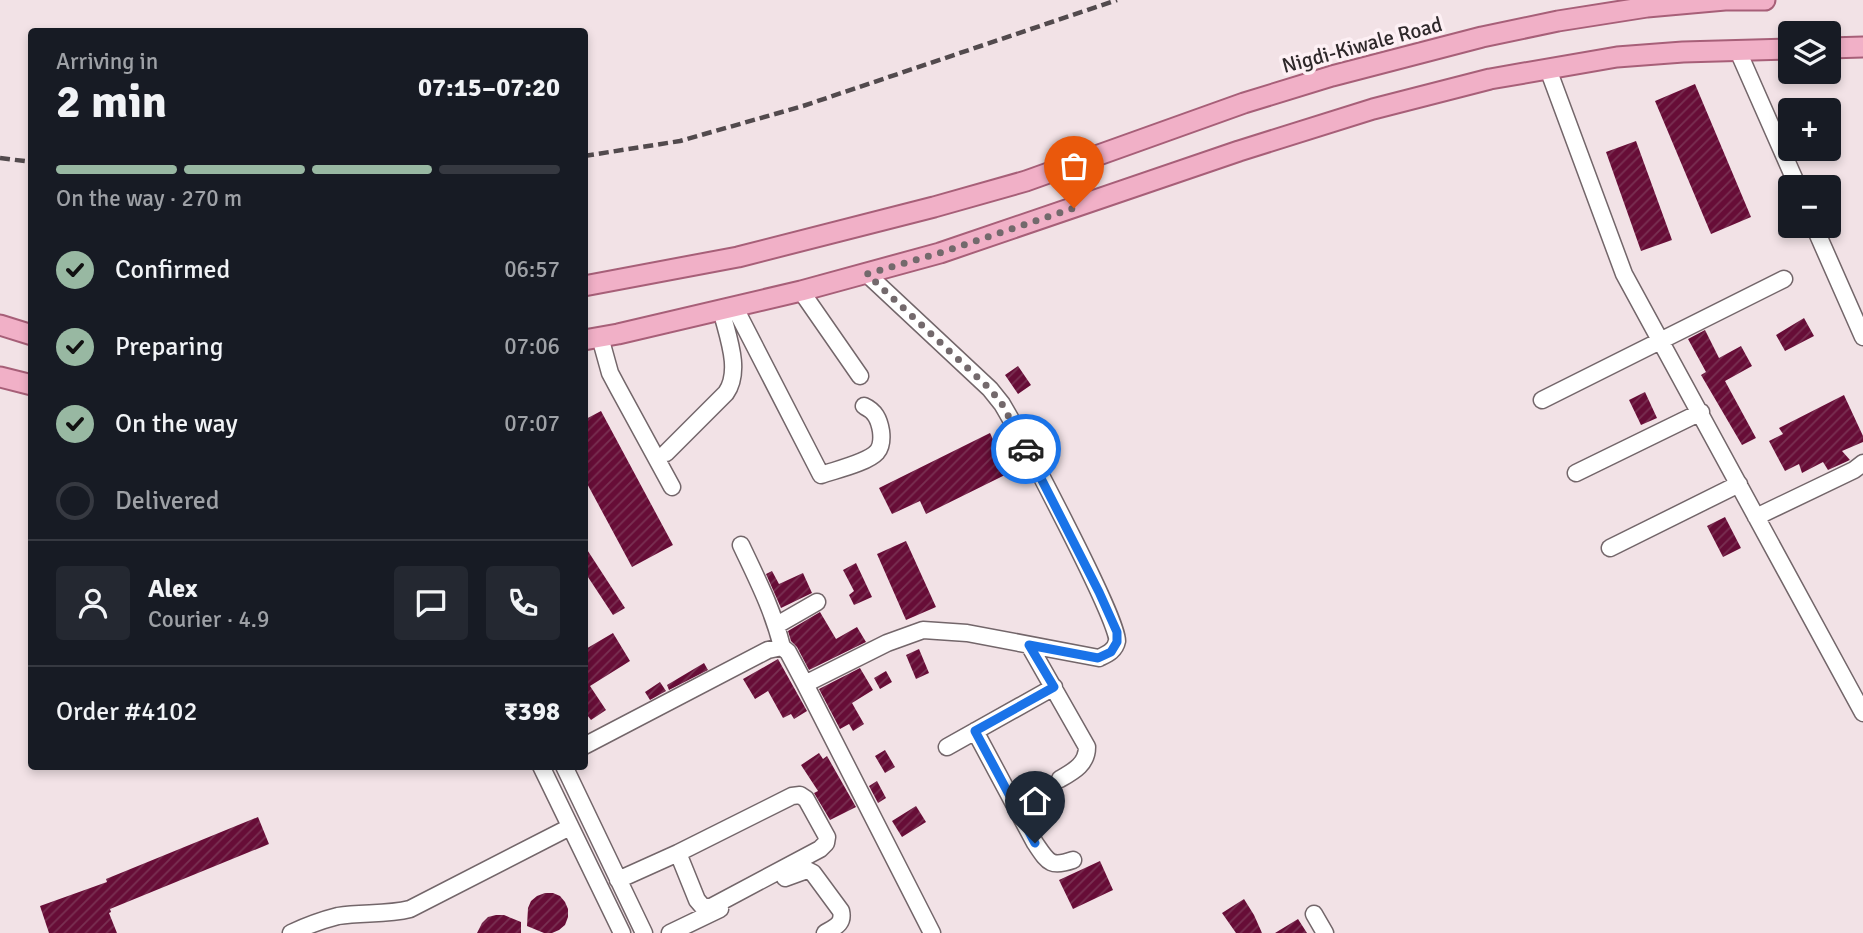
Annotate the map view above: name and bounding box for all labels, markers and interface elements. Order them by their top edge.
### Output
street label: Nigdi-Kiwale Road [1279,11,1445,79]
map controls [1778,21,1841,238]
button: layers [1778,21,1841,84]
text: Arriving in [56,47,158,76]
text: 07:15–07:20 [418,72,560,104]
text: 2 min [56,74,167,130]
button: + [1778,98,1841,161]
pin [1044,136,1104,208]
icon: bag [1055,147,1093,185]
button: − [1778,175,1841,238]
text: On the way · 270 m [56,184,242,213]
icon: check [56,251,94,289]
text: Confirmed [115,254,230,286]
text: 06:57 [504,255,560,284]
icon: check [56,328,94,366]
text: Preparing [115,331,223,363]
text: 07:06 [504,332,560,361]
icon: check [56,405,94,443]
text: On the way [115,408,238,440]
text: 07:07 [504,409,560,438]
courier [991,414,1061,484]
icon: car [1007,430,1045,468]
text: Delivered [115,485,220,517]
button: person [56,566,130,640]
button: chat [394,566,468,640]
button: phone [486,566,560,640]
text: Alex [148,573,198,605]
text: Courier · 4.9 [148,605,269,634]
text: Order #4102 [56,696,197,728]
text: ₹398 [504,696,560,728]
pin [1005,771,1065,843]
icon: home [1016,782,1054,820]

